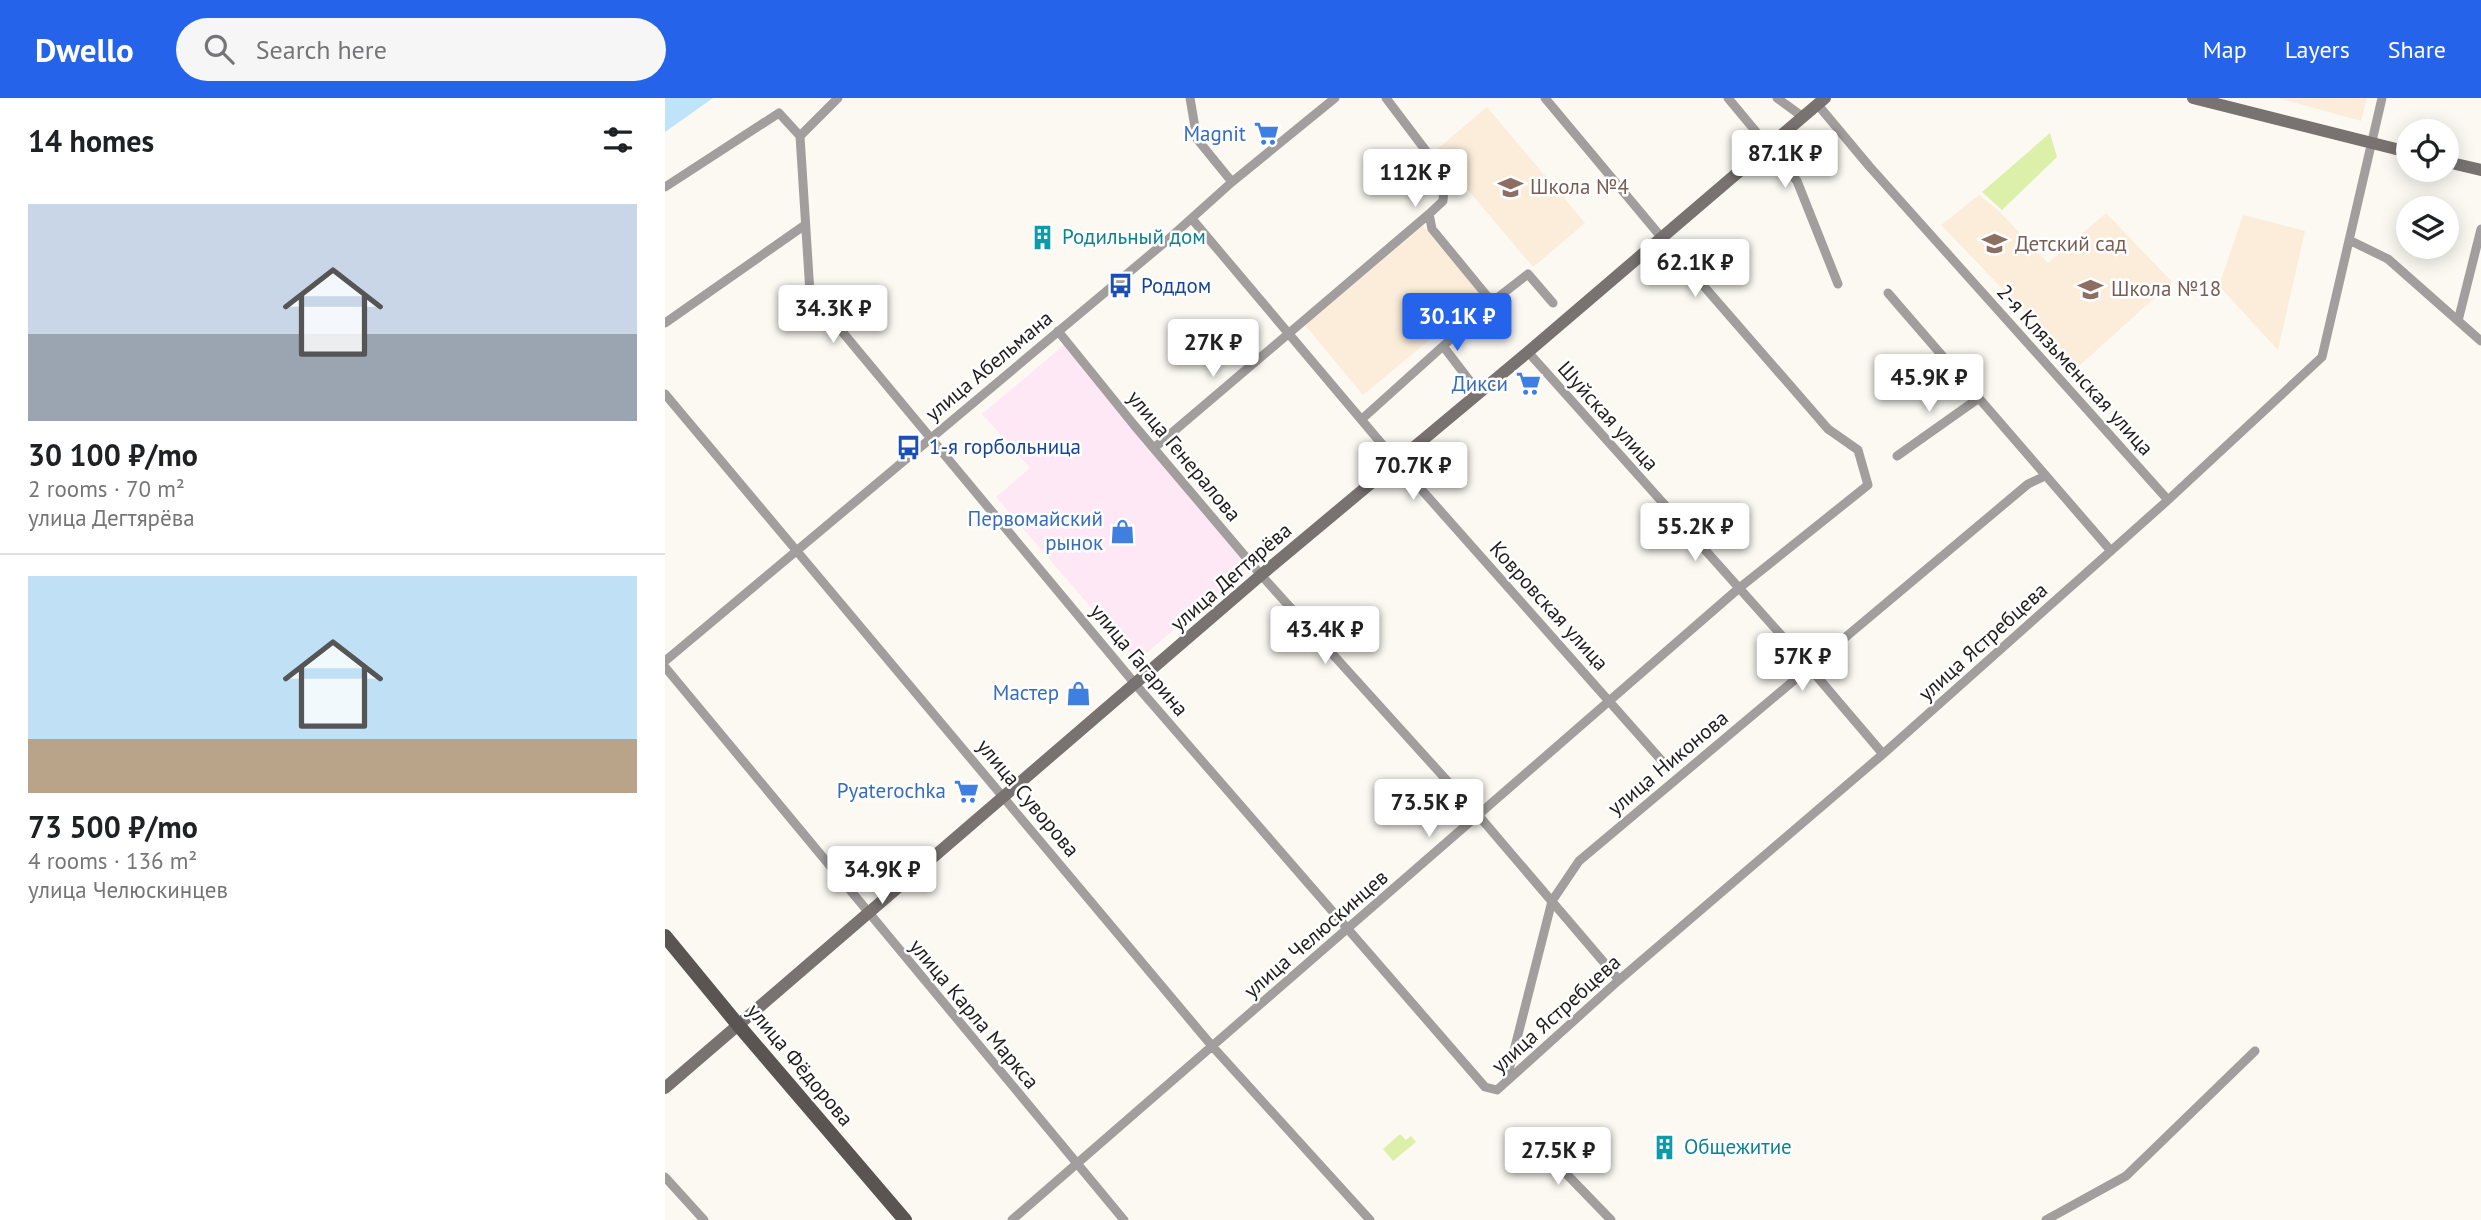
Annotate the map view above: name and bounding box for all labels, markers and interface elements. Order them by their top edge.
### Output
search box [176,18,666,81]
text: Dwello [35,28,134,71]
icon: search [200,30,238,68]
text: Search here [256,33,387,66]
text: Map [2203,34,2247,65]
text: Layers [2285,34,2350,65]
text: Share [2388,34,2446,65]
map controls [2396,119,2459,259]
button: locate [2396,119,2459,182]
place label: Magnit [1183,120,1246,147]
supermarket icon: Magnit [1252,120,1280,148]
text: 14 homes [28,121,154,160]
icon: filters [599,121,637,159]
pin: 87.1K ₽ [1720,130,1850,190]
text: 87.1K ₽ [1748,138,1822,167]
pin: 112K ₽ [1358,150,1472,209]
text: 112K ₽ [1379,157,1451,186]
school or university icon: Школа №4 [1496,173,1524,201]
place label: Школа №4 [1530,173,1629,200]
button: layers [2396,196,2459,259]
building icon: Родильный дом [1028,223,1056,251]
place label: Родильный дом [1062,223,1206,250]
school or university icon: Детский сад [1981,230,2009,258]
place label: Детский сад [2015,230,2127,257]
pin: 62.1K ₽ [1630,240,1760,299]
text: 62.1K ₽ [1656,247,1734,276]
icon: home [270,249,396,375]
bus stop icon: Роддом [1107,272,1135,300]
place label: Роддом [1141,272,1211,299]
school or university icon: Школа №18 [2077,275,2105,303]
place label: Школа №18 [2111,275,2221,302]
street label: 2-я Клязьменская улица [1991,278,2159,461]
pin: 34.3K ₽ [768,286,898,345]
text: 34.3K ₽ [794,293,872,322]
pin: 30.1K ₽ [1392,294,1522,353]
text: 30.1K ₽ [1418,301,1496,330]
street label: улица Абельмана [919,304,1058,427]
pin: 27K ₽ [1164,320,1262,379]
text: 27K ₽ [1184,327,1242,356]
pin: 45.9K ₽ [1864,354,1994,414]
street label: Шуйская улица [1552,355,1665,476]
text: 45.9K ₽ [1890,362,1968,391]
place label: Дикси [1452,370,1508,397]
supermarket icon: Дикси [1514,370,1542,398]
street label: улица Генералова [1122,384,1247,527]
bus stop icon: 1-я горбольница [895,433,923,461]
place label: 1-я горбольница [929,433,1081,460]
text: 30 100 ₽/mo [28,435,198,474]
pin: 70.7K ₽ [1348,442,1478,502]
text: 70.7K ₽ [1374,450,1452,479]
text: 2 rooms · 70 m² [28,474,185,503]
text: улица Дегтярёва [28,503,195,532]
pin: 55.2K ₽ [1630,504,1760,563]
place label: Первомайский рынок [968,505,1103,556]
text: 55.2K ₽ [1656,511,1734,540]
shop icon: Первомайский рынок [1109,517,1137,545]
street label: улица Дегтярёва [1164,517,1297,637]
street label: Ковровская улица [1484,535,1615,676]
street label: улица Ястребцева [1912,576,2053,707]
street label: улица Гагарина [1084,598,1194,722]
pin: 43.4K ₽ [1260,606,1390,666]
text: 43.4K ₽ [1286,614,1364,643]
icon: home [270,621,396,747]
pin: 57K ₽ [1753,634,1851,693]
text: 57K ₽ [1773,641,1831,670]
place label: Мастер [993,679,1059,706]
shop icon: Мастер [1065,679,1093,707]
street label: улица Никонова [1602,704,1733,821]
street label: улица Суворова [971,733,1086,862]
place label: Pyaterochka [837,777,946,804]
supermarket icon: Pyaterochka [952,777,980,805]
pin: 73.5K ₽ [1364,780,1494,839]
text: 73.5K ₽ [1390,787,1468,816]
text: 73 500 ₽/mo [28,807,198,846]
text: 4 rooms · 136 m² [28,846,197,875]
pin: 34.9K ₽ [817,846,947,906]
text: 34.9K ₽ [843,854,921,883]
street label: улица Челюскинцев [1238,864,1393,1004]
text: улица Челюскинцев [28,875,228,904]
street label: улица Карла Маркса [904,933,1045,1094]
street label: улица Ястребцева [1485,948,1626,1079]
street label: улица Фёдорова [741,998,860,1131]
pin: 27.5K ₽ [1493,1128,1623,1187]
building icon: Общежитие [1650,1133,1678,1161]
place label: Общежитие [1684,1133,1792,1160]
text: 27.5K ₽ [1521,1135,1595,1164]

